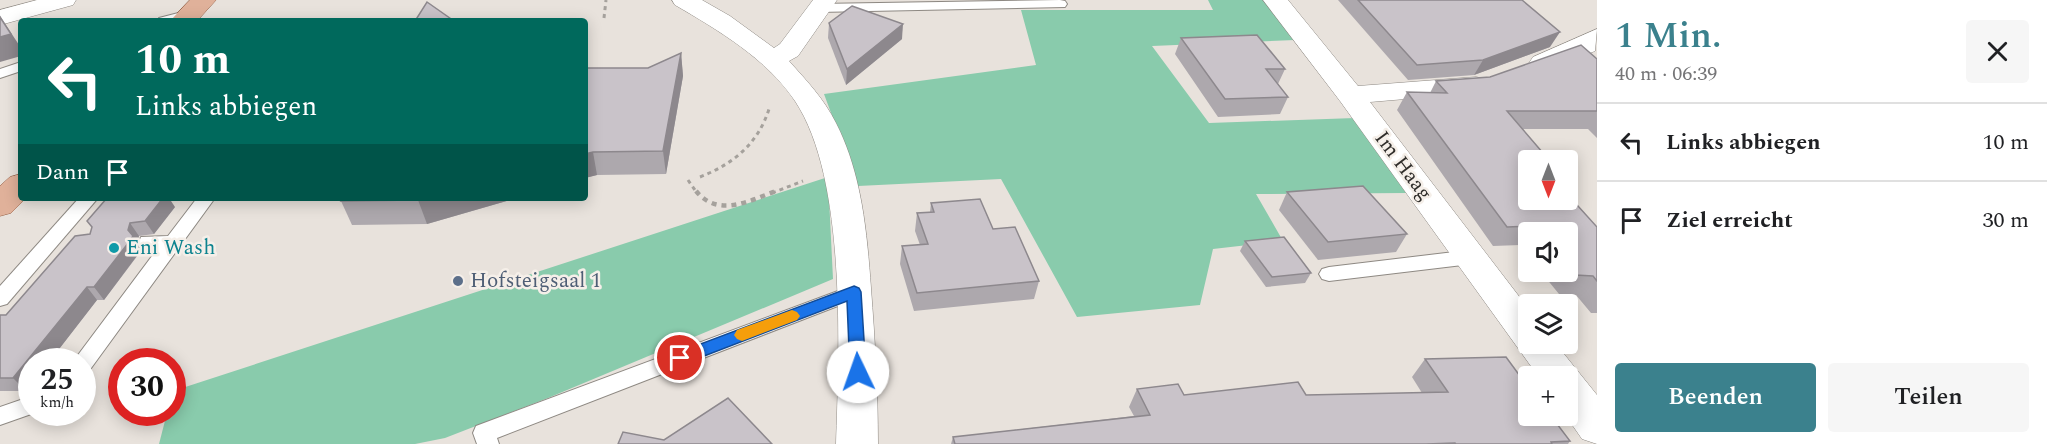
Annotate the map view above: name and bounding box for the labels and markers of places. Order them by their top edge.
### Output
place label: Eni Wash [126,232,215,264]
marker: Eni Wash [107,241,121,255]
place label: Hofsteigsaal 1 [470,265,601,297]
marker: Hofsteigsaal 1 [451,274,465,288]
pin [654,332,705,383]

